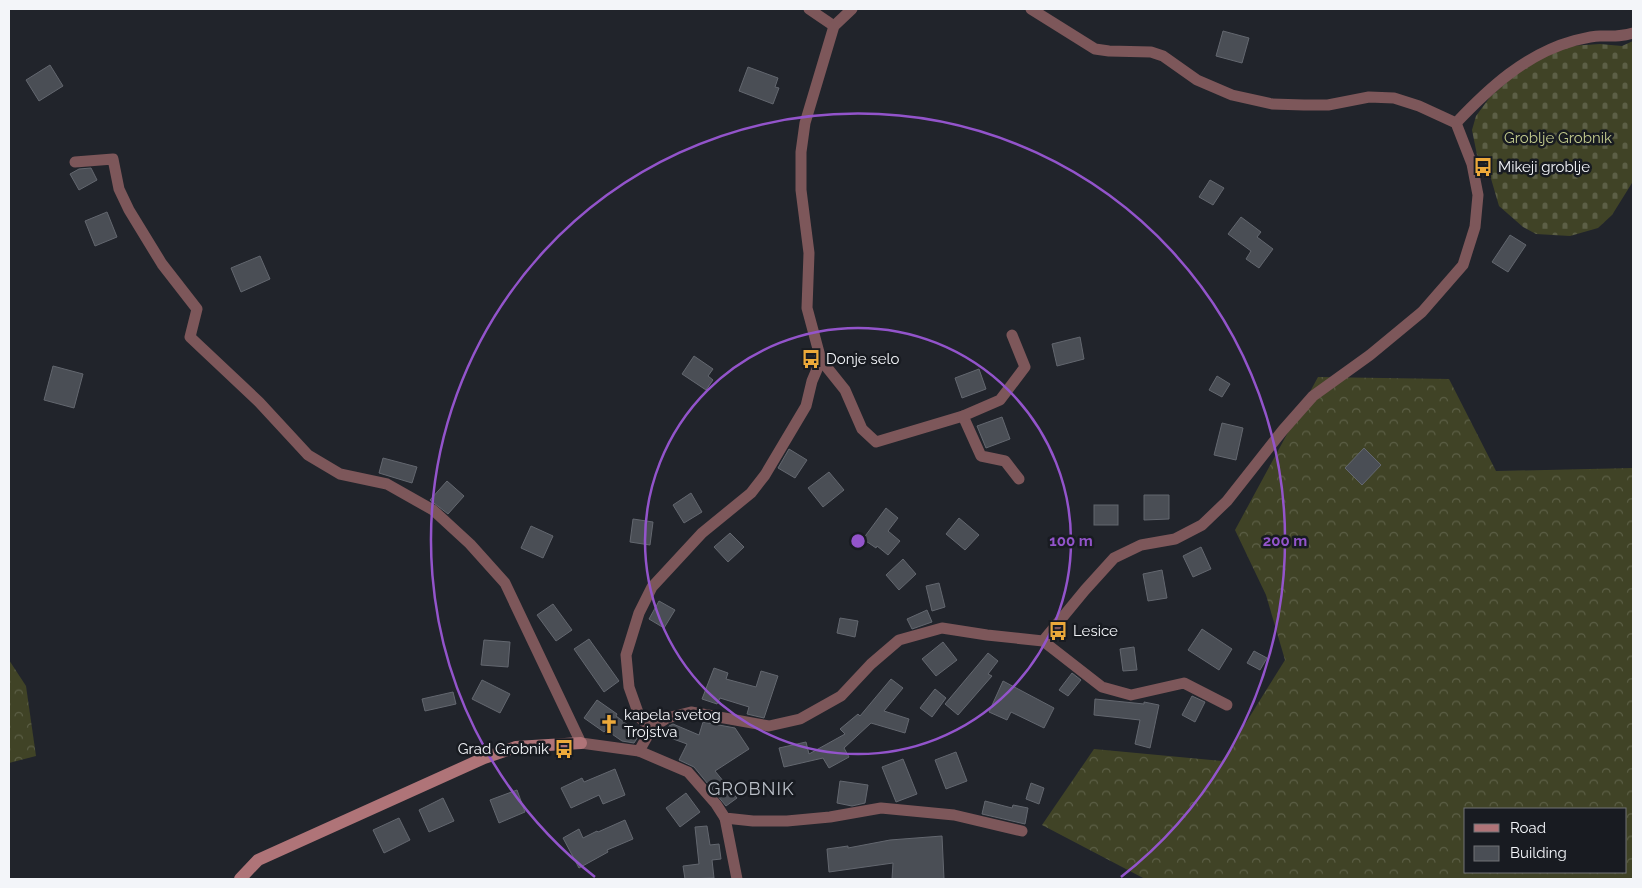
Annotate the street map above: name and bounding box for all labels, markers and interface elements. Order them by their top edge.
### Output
park label: Groblje Grobnik [1504,129,1612,147]
bus stop icon: Mikeji groblje [1472,156,1494,178]
place label: Mikeji groblje [1498,158,1590,176]
bus stop icon: Donje selo [800,348,822,370]
place label: Donje selo [826,350,900,368]
centre of rings [849,532,867,550]
text: 100 m [1049,532,1093,550]
text: 200 m [1263,532,1307,550]
bus stop icon: Lesice [1047,620,1069,642]
place label: Lesice [1073,622,1118,640]
place label: kapela svetog Trojstva [624,706,721,741]
church icon: kapela svetog Trojstva [598,713,620,735]
bus stop icon: Grad Grobnik [553,738,575,760]
place label: Grad Grobnik [458,740,549,758]
district label: GROBNIK [707,778,795,799]
legend [1464,808,1627,873]
text: Road [1510,819,1546,837]
text: Building [1510,844,1567,862]

